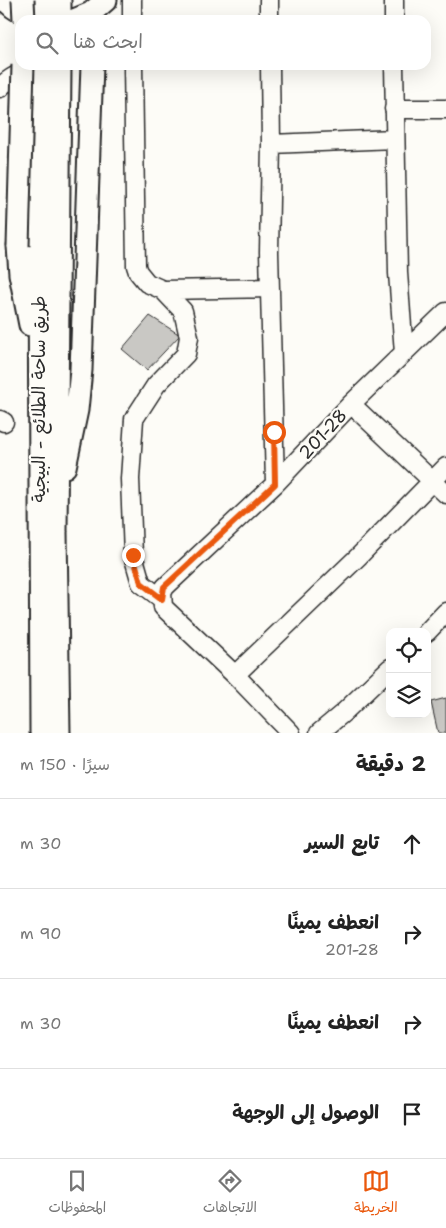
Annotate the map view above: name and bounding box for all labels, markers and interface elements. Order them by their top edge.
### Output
search box [15,15,431,70]
icon: search [33,29,61,57]
text: ابحث هنا [73,29,143,54]
street label: طريق ساحة الطلائع - البيجية [27,295,52,503]
street label: 201-28 [293,404,353,464]
route start [263,421,286,444]
route end [122,544,145,567]
map controls [386,628,431,718]
button: locate [386,628,431,673]
button: layers [386,673,431,718]
text: 2 دقيقة [356,750,426,778]
text: سيرًا · 150 m [20,754,110,775]
text: تابع السير [305,830,379,855]
icon: ahead [398,830,426,858]
text: 30 m [20,833,61,854]
text: انعطف يمينًا [288,910,379,935]
icon: right [398,920,426,948]
text: 90 m [20,923,61,944]
text: 201-28 [325,939,379,960]
text: انعطف يمينًا [288,1010,379,1035]
icon: right [398,1010,426,1038]
text: 30 m [20,1013,61,1034]
text: الوصول إلى الوجهة [232,1100,379,1125]
icon: arrive [398,1100,426,1128]
tab: المحفوظات [48,1167,106,1220]
tab: الاتجاهات [203,1167,257,1220]
tab: الخريطة [354,1167,398,1220]

